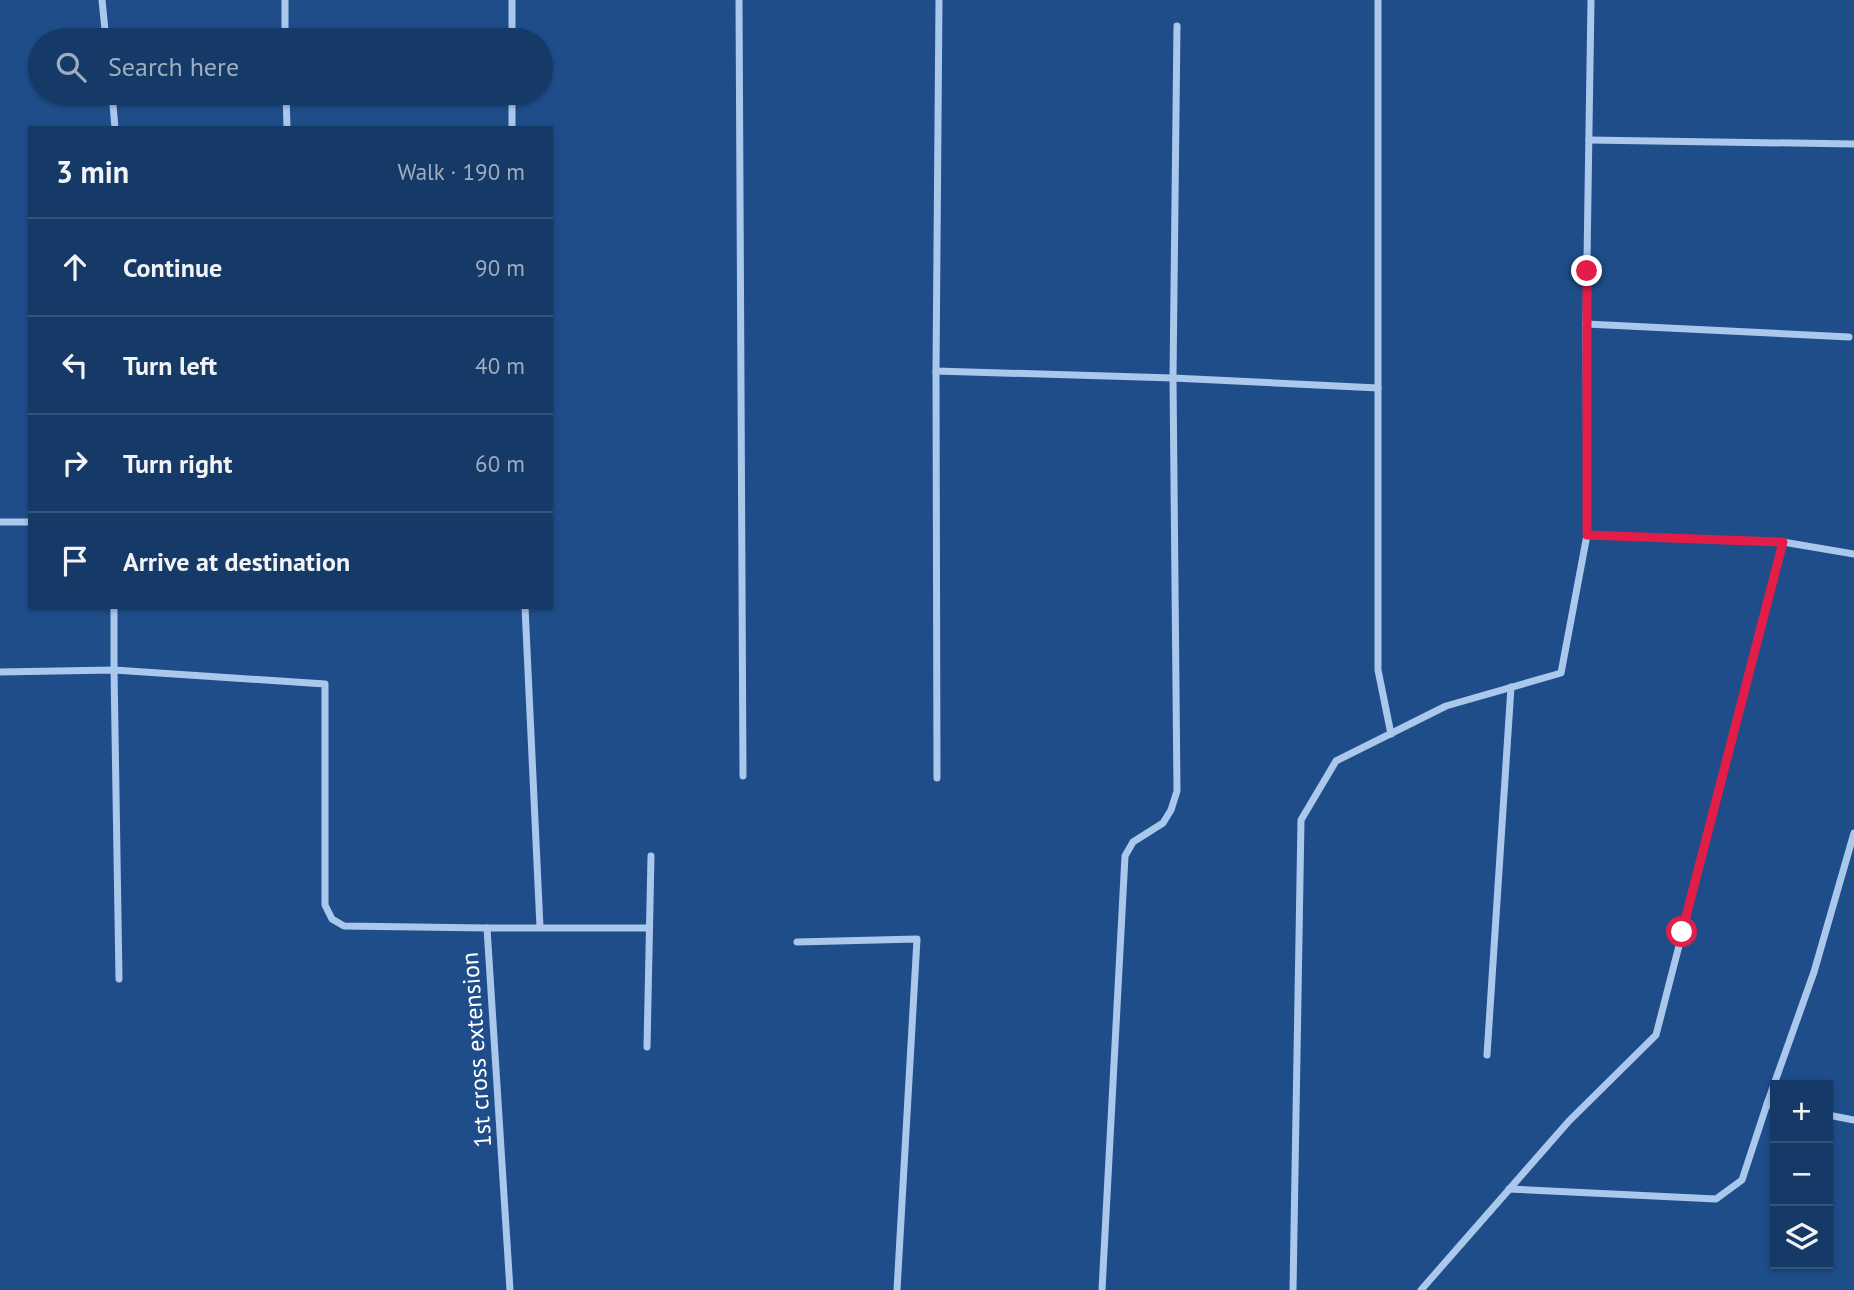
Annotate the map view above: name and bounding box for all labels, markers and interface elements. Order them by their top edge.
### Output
search box [28,28,553,105]
icon: search [52,48,90,86]
text: Search here [108,50,239,83]
text: 3 min [56,152,129,191]
text: Walk · 190 m [398,157,525,186]
icon: ahead [56,248,94,286]
text: Continue [123,251,222,284]
text: 90 m [475,253,525,282]
route end [1571,255,1602,286]
icon: left [56,346,94,384]
text: Turn left [123,349,217,382]
text: 40 m [475,351,525,380]
icon: right [56,444,94,482]
text: Turn right [123,447,232,480]
text: 60 m [475,449,525,478]
icon: arrive [56,542,94,580]
text: Arrive at destination [123,545,350,578]
route start [1666,916,1697,947]
street label: 1st cross extension [454,951,498,1149]
map controls [1770,1080,1833,1269]
button: + [1770,1080,1833,1143]
button: − [1770,1143,1833,1206]
button: layers [1770,1206,1833,1269]

